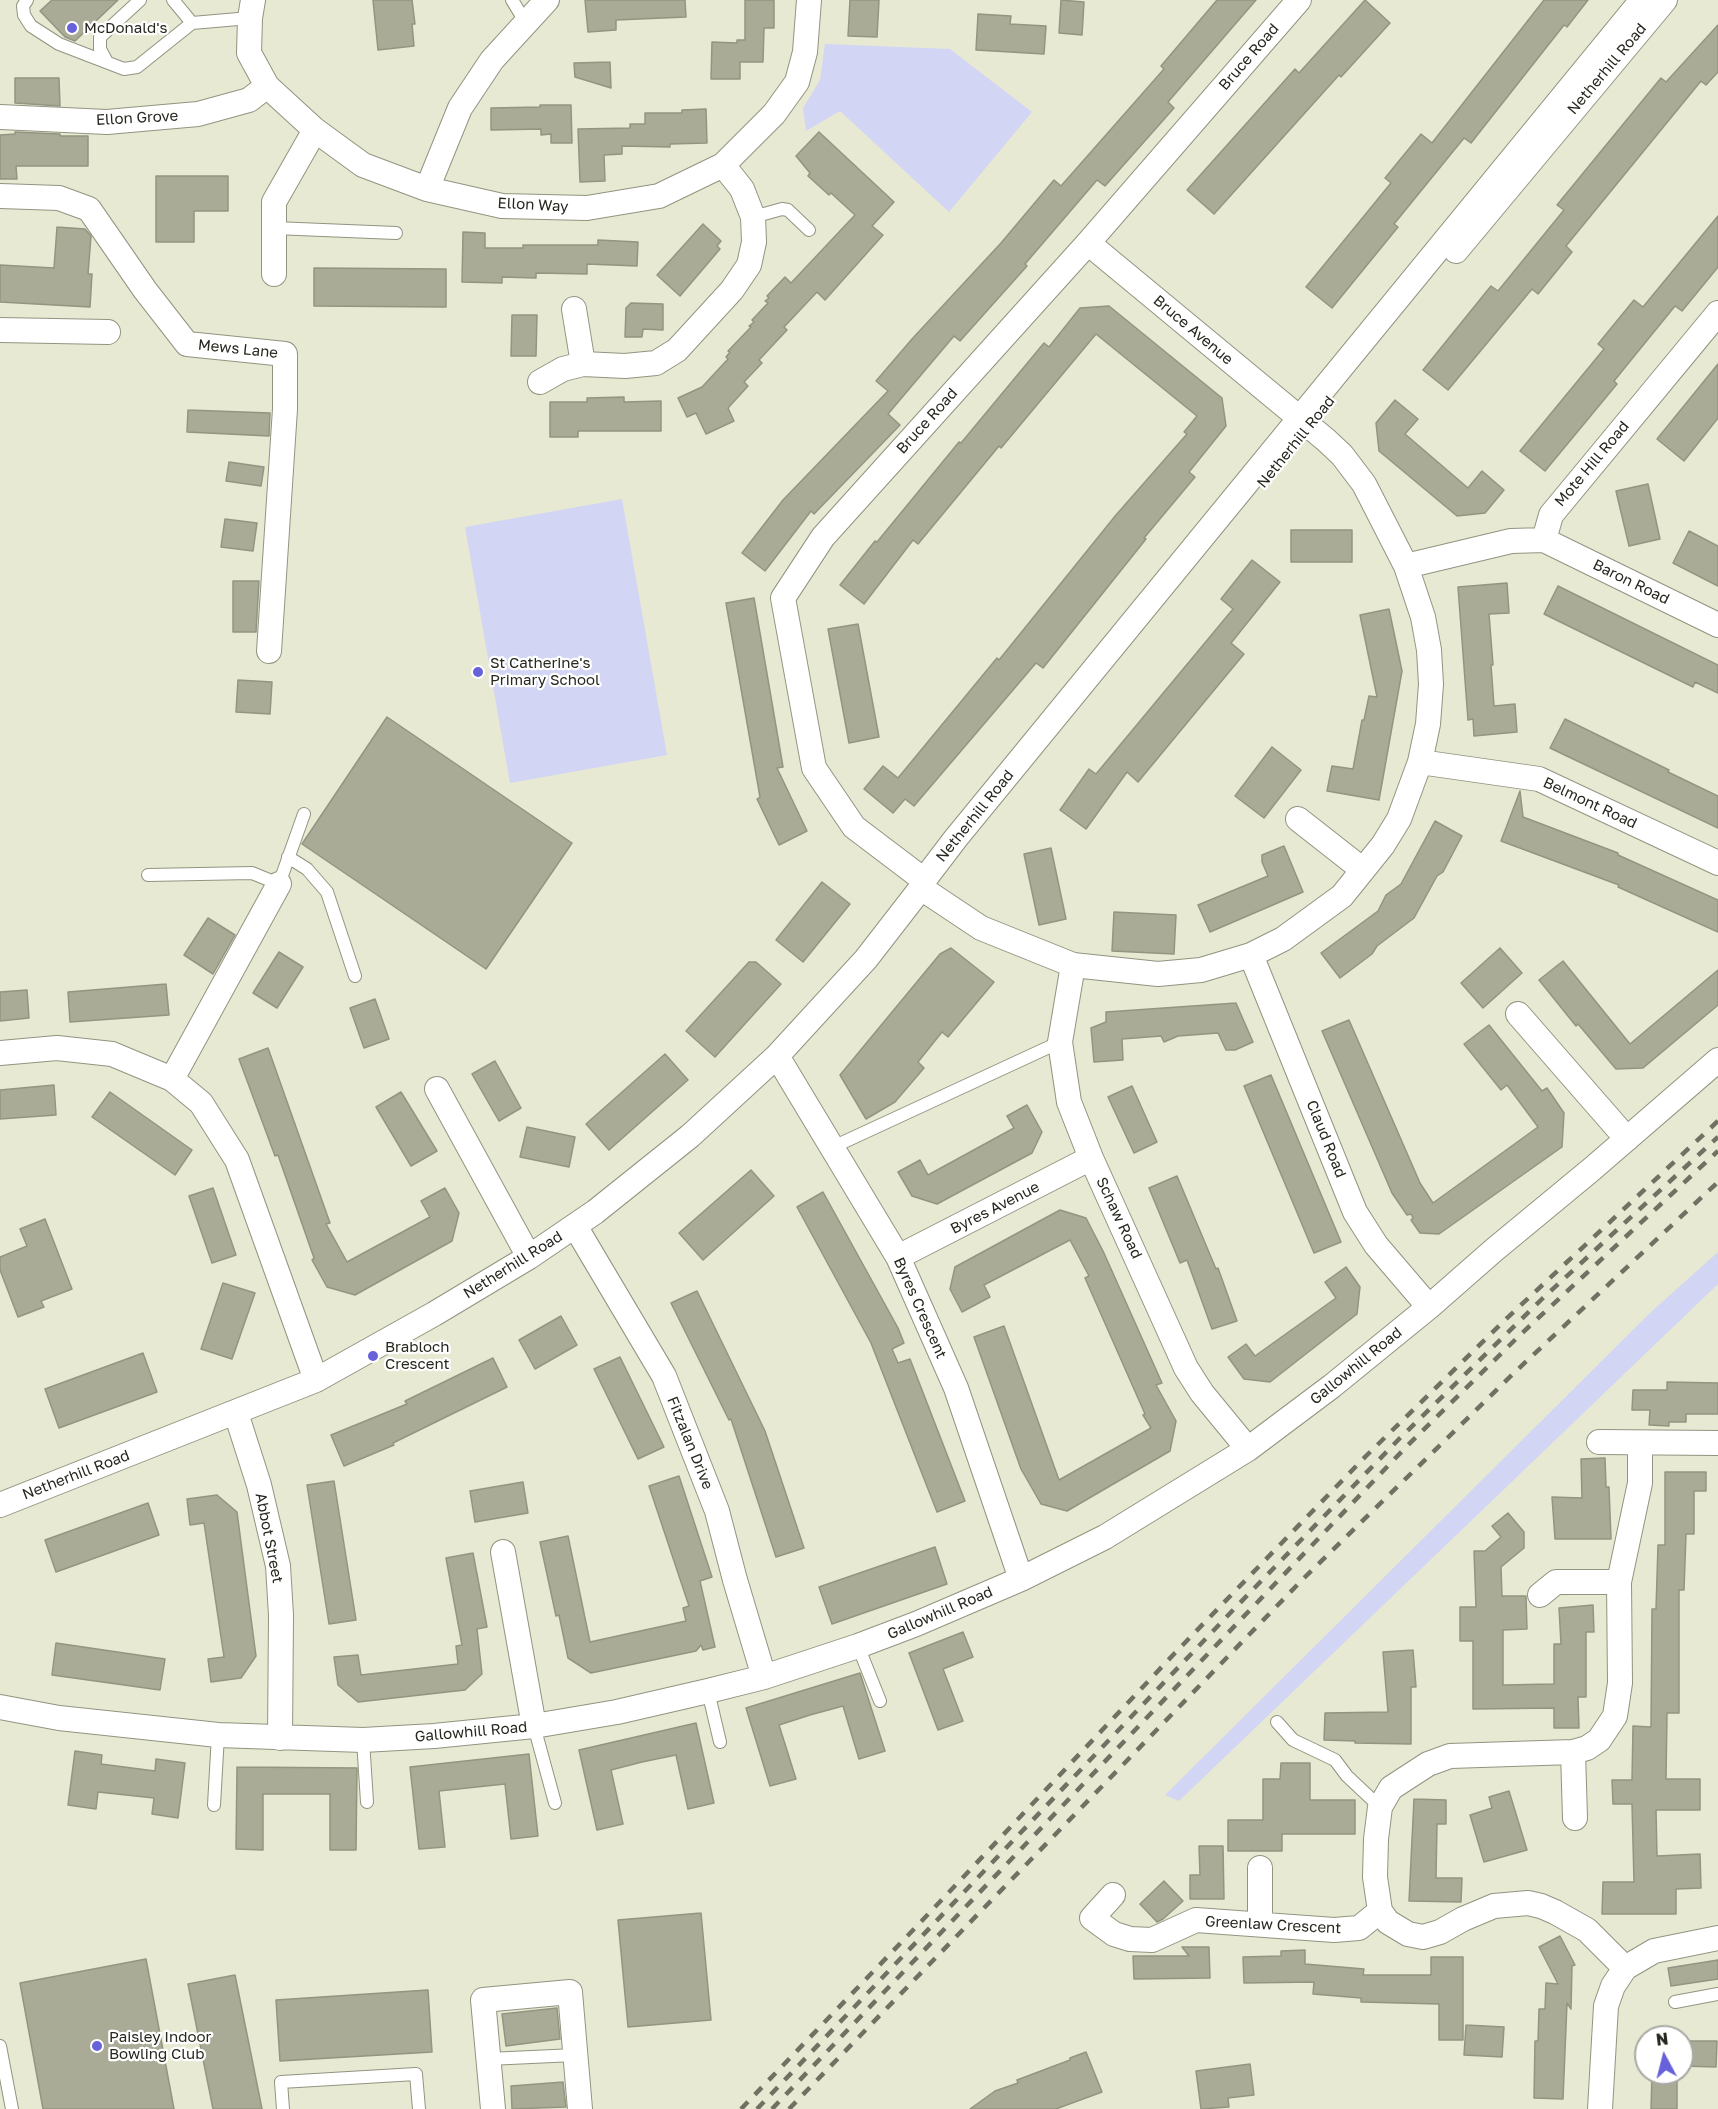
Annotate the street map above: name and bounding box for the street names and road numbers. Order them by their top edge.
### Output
street label: Bruce Road [1215,20,1283,94]
street label: Netherhill Road [1564,20,1650,118]
street label: Ellon Grove [95,107,179,129]
street label: Ellon Way [497,194,569,216]
street label: Bruce Avenue [1149,291,1237,369]
street label: Mews Lane [197,336,279,362]
street label: Bruce Road [893,384,961,458]
street label: Netherhill Road [1253,392,1339,492]
street label: Mote Hill Road [1551,418,1633,510]
street label: Baron Road [1590,556,1672,608]
street label: Netherhill Road [932,766,1018,866]
street label: Belmont Road [1540,773,1640,833]
street label: Claud Road [1302,1097,1350,1181]
street label: Schaw Road [1092,1174,1146,1262]
street label: Byres Avenue [948,1178,1042,1238]
street label: Netherhill Road [460,1227,566,1303]
street label: Byres Crescent [890,1255,950,1361]
street label: Gallowhill Road [1306,1323,1406,1409]
street label: Fitzalan Drive [663,1394,717,1492]
street label: Netherhill Road [20,1446,132,1504]
street label: Abbot Street [251,1491,287,1585]
street label: Gallowhill Road [885,1583,995,1643]
street label: Gallowhill Road [414,1718,528,1746]
street label: Greenlaw Crescent [1204,1912,1342,1938]

